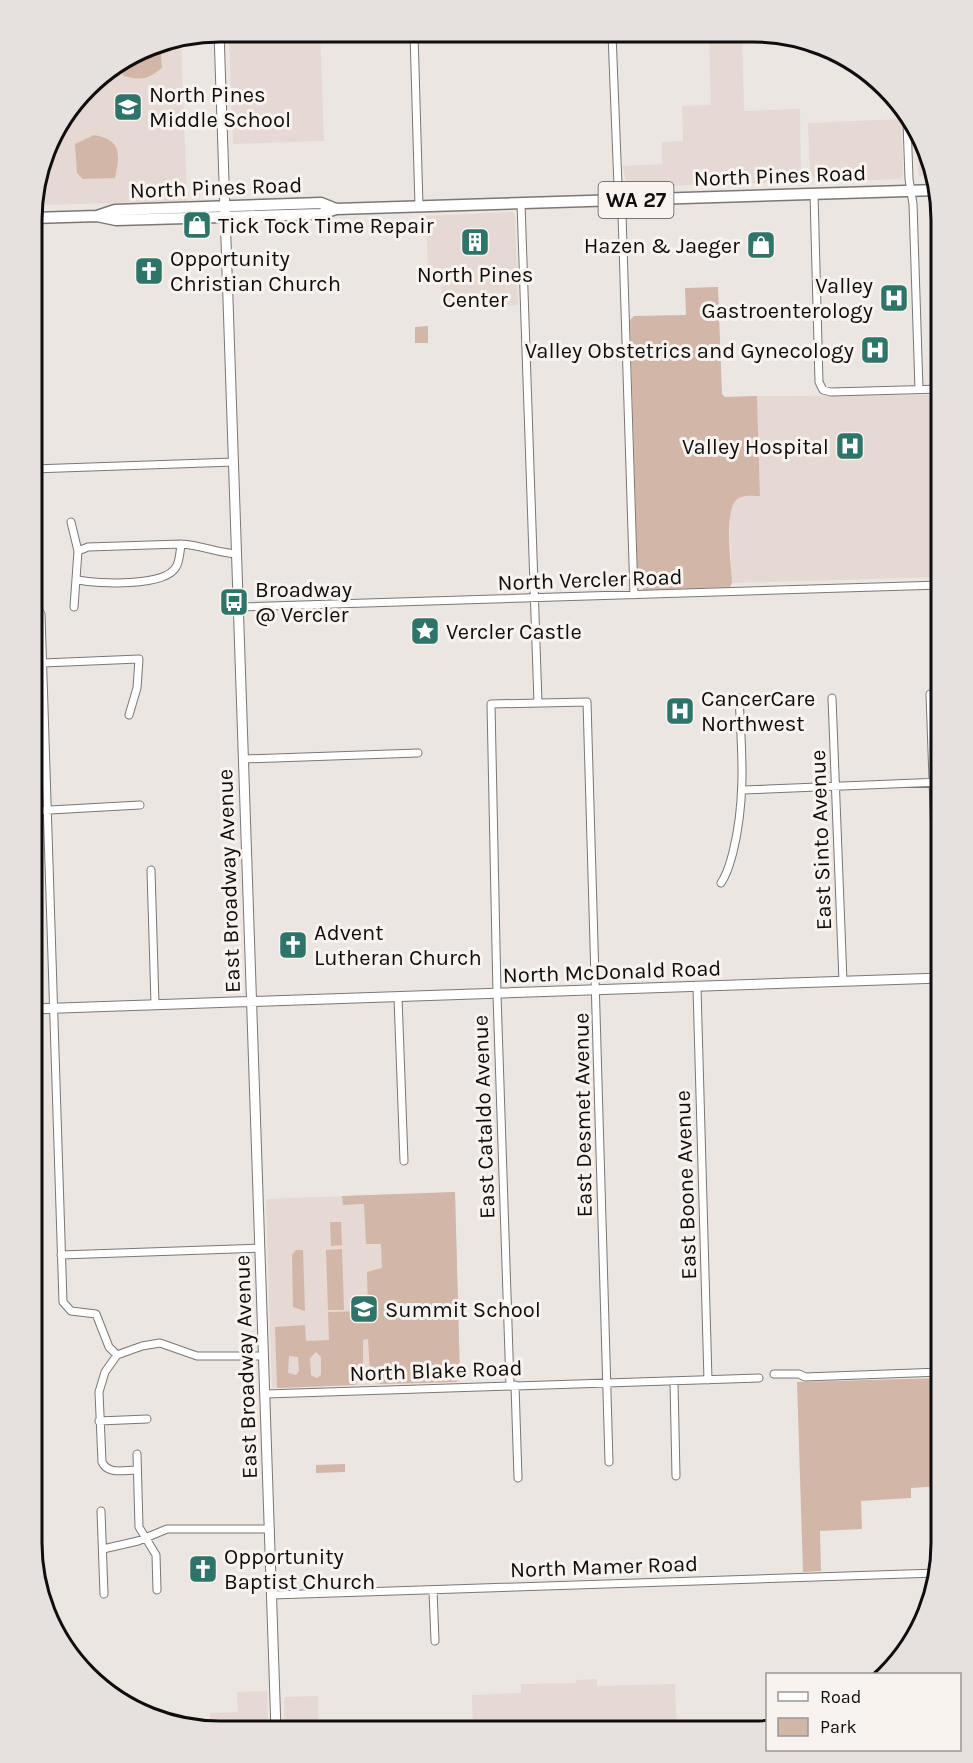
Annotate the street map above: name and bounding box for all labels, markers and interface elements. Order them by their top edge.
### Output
place label: North Pines Middle School [149,82,291,133]
school or university icon: North Pines Middle School [112,91,144,123]
street label: North Pines Road [693,160,867,192]
street label: North Pines Road [129,172,303,204]
road number: WA 27 [598,182,674,218]
shop icon: Tick Tock Time Repair [181,209,213,241]
place label: Tick Tock Time Repair [218,213,434,239]
building icon: North Pines Center [459,226,491,258]
shop icon: Hazen & Jaeger [745,229,777,261]
place label: Hazen & Jaeger [584,233,740,259]
place label: Opportunity Christian Church [170,246,341,297]
church icon: Opportunity Christian Church [133,255,165,287]
place label: North Pines Center [417,262,533,313]
place label: Valley Gastroenterology [702,273,873,324]
hospital icon: Valley Gastroenterology [878,282,910,314]
hospital icon: Valley Obstetrics and Gynecology [859,334,891,366]
place label: Valley Obstetrics and Gynecology [525,338,854,364]
hospital icon: Valley Hospital [834,430,866,462]
place label: Valley Hospital [682,434,829,460]
street label: North Vercler Road [497,564,683,596]
place label: Broadway @ Vercler [255,577,352,628]
bus stop icon: Broadway @ Vercler [218,586,250,618]
place icon: Vercler Castle [409,615,441,647]
place label: Vercler Castle [446,619,582,645]
place label: CancerCare Northwest [701,686,815,737]
hospital icon: CancerCare Northwest [664,695,696,727]
street label: East Sinto Avenue [805,749,837,931]
street label: East Broadway Avenue [212,768,246,993]
place label: Advent Lutheran Church [314,920,482,971]
church icon: Advent Lutheran Church [277,929,309,961]
street label: North McDonald Road [502,955,722,989]
street label: East Desmet Avenue [568,1012,598,1218]
street label: East Cataldo Avenue [467,1014,501,1220]
street label: East Boone Avenue [670,1090,702,1280]
street label: East Broadway Avenue [229,1254,263,1479]
school or university icon: Summit School [348,1293,380,1325]
place label: Summit School [385,1297,541,1323]
street label: North Blake Road [349,1355,523,1387]
place label: Opportunity Baptist Church [224,1544,375,1595]
street label: North Mamer Road [510,1551,699,1583]
church icon: Opportunity Baptist Church [187,1553,219,1585]
legend [766,1673,961,1751]
text: Road [820,1686,861,1708]
text: Park [820,1716,857,1738]

